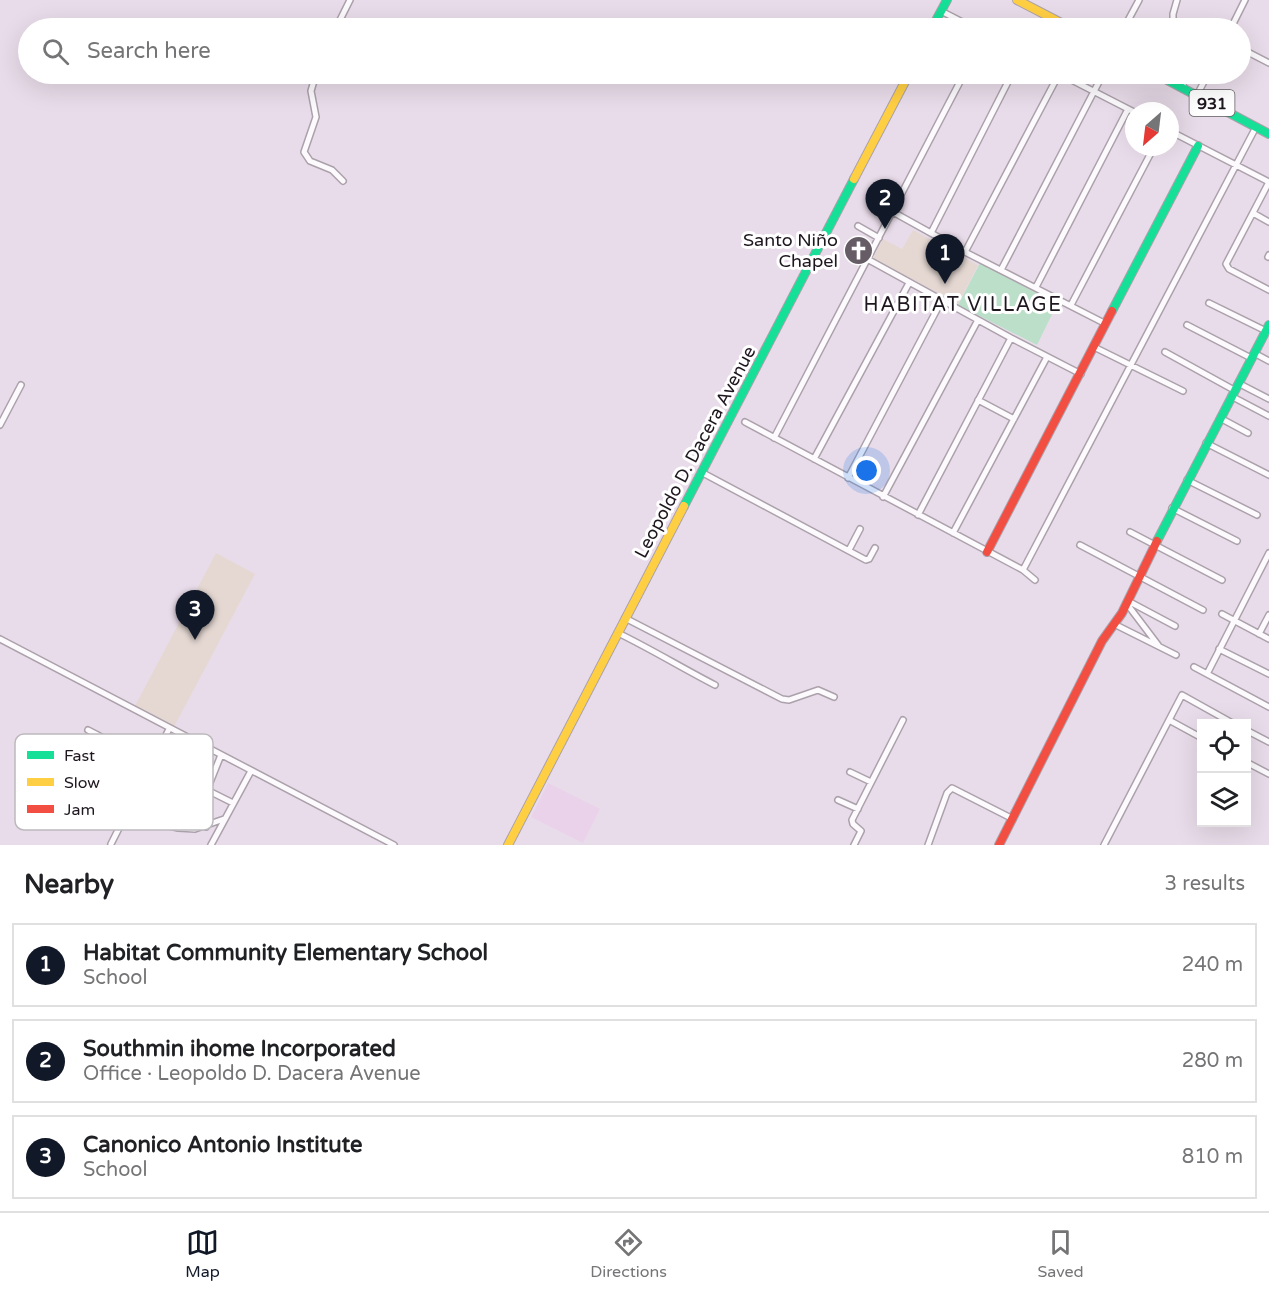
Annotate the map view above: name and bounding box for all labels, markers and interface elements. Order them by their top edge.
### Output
search box [18,18,1251,84]
icon: search [39,35,72,68]
text: Search here [87,38,211,64]
road number: 931 [1190,90,1234,116]
north arrow [1125,102,1179,156]
pin: 2 [866,180,904,229]
place label: Santo Niño Chapel [743,229,838,272]
church icon: Santo Niño Chapel [843,234,875,266]
pin: 1 [926,234,964,284]
district label: HABITAT VILLAGE [864,293,1062,317]
street label: Leopoldo D. Dacera Avenue [630,342,760,562]
your location [852,456,881,485]
pin: 3 [176,590,214,640]
map controls [1197,719,1251,827]
button: locate [1197,719,1251,773]
legend [15,734,213,830]
text: Fast [64,746,95,766]
text: Slow [64,773,100,793]
button: layers [1197,773,1251,827]
text: Jam [64,800,95,820]
text: Nearby [24,869,114,900]
text: 3 results [1165,872,1245,896]
text: Habitat Community Elementary School [83,940,488,966]
text: 1 [39,953,52,977]
text: 240 m [1182,953,1243,977]
text: School [83,966,147,990]
text: Southmin ihome Incorporated [83,1036,396,1062]
text: 2 [39,1049,52,1073]
text: 280 m [1182,1049,1243,1073]
text: Office · Leopoldo D. Dacera Avenue [83,1062,421,1086]
text: Canonico Antonio Institute [83,1132,362,1158]
text: 3 [39,1145,52,1169]
text: 810 m [1182,1145,1243,1169]
text: School [83,1158,147,1182]
tab: Map [185,1226,220,1282]
tab: Directions [590,1226,667,1282]
tab: Saved [1037,1226,1084,1282]

